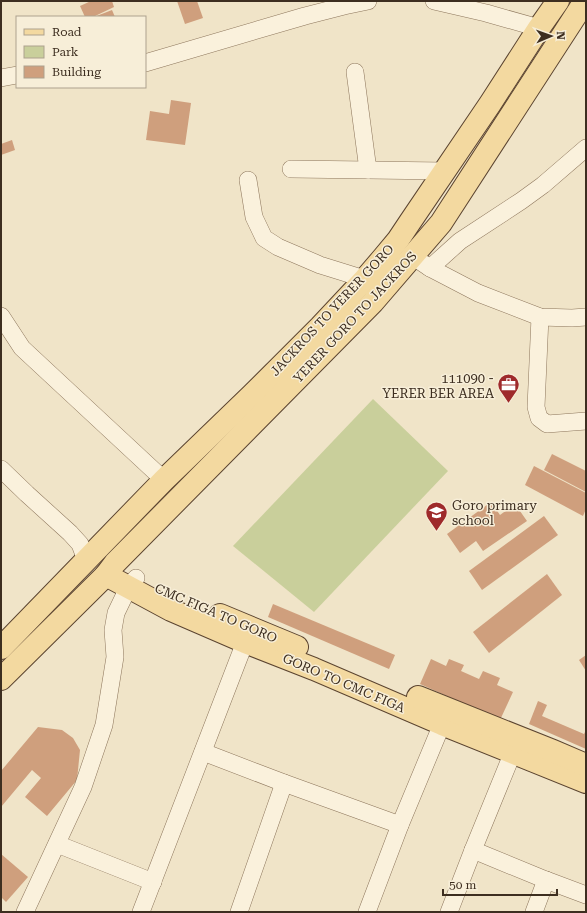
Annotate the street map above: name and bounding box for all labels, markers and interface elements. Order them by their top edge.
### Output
legend [16,16,146,88]
north arrow [531,16,571,56]
text: Road [52,25,82,39]
text: N [554,31,567,41]
text: Park [52,45,79,59]
text: Building [52,65,101,79]
street label: JACKROS TO YERER GORO [267,241,397,379]
street label: YERER GORO TO JACKROS [290,248,420,386]
place label: 111090 - YERER BER AREA [382,371,494,401]
office icon: 111090 - YERER BER AREA [496,372,522,405]
place label: Goro primary school [452,498,537,528]
school or university icon: Goro primary school [423,499,449,532]
street label: CMC FIGA TO GORO [153,580,279,646]
street label: GORO TO CMC FIGA [281,650,407,716]
scale bar [443,871,557,897]
text: 50 m [449,878,476,892]

